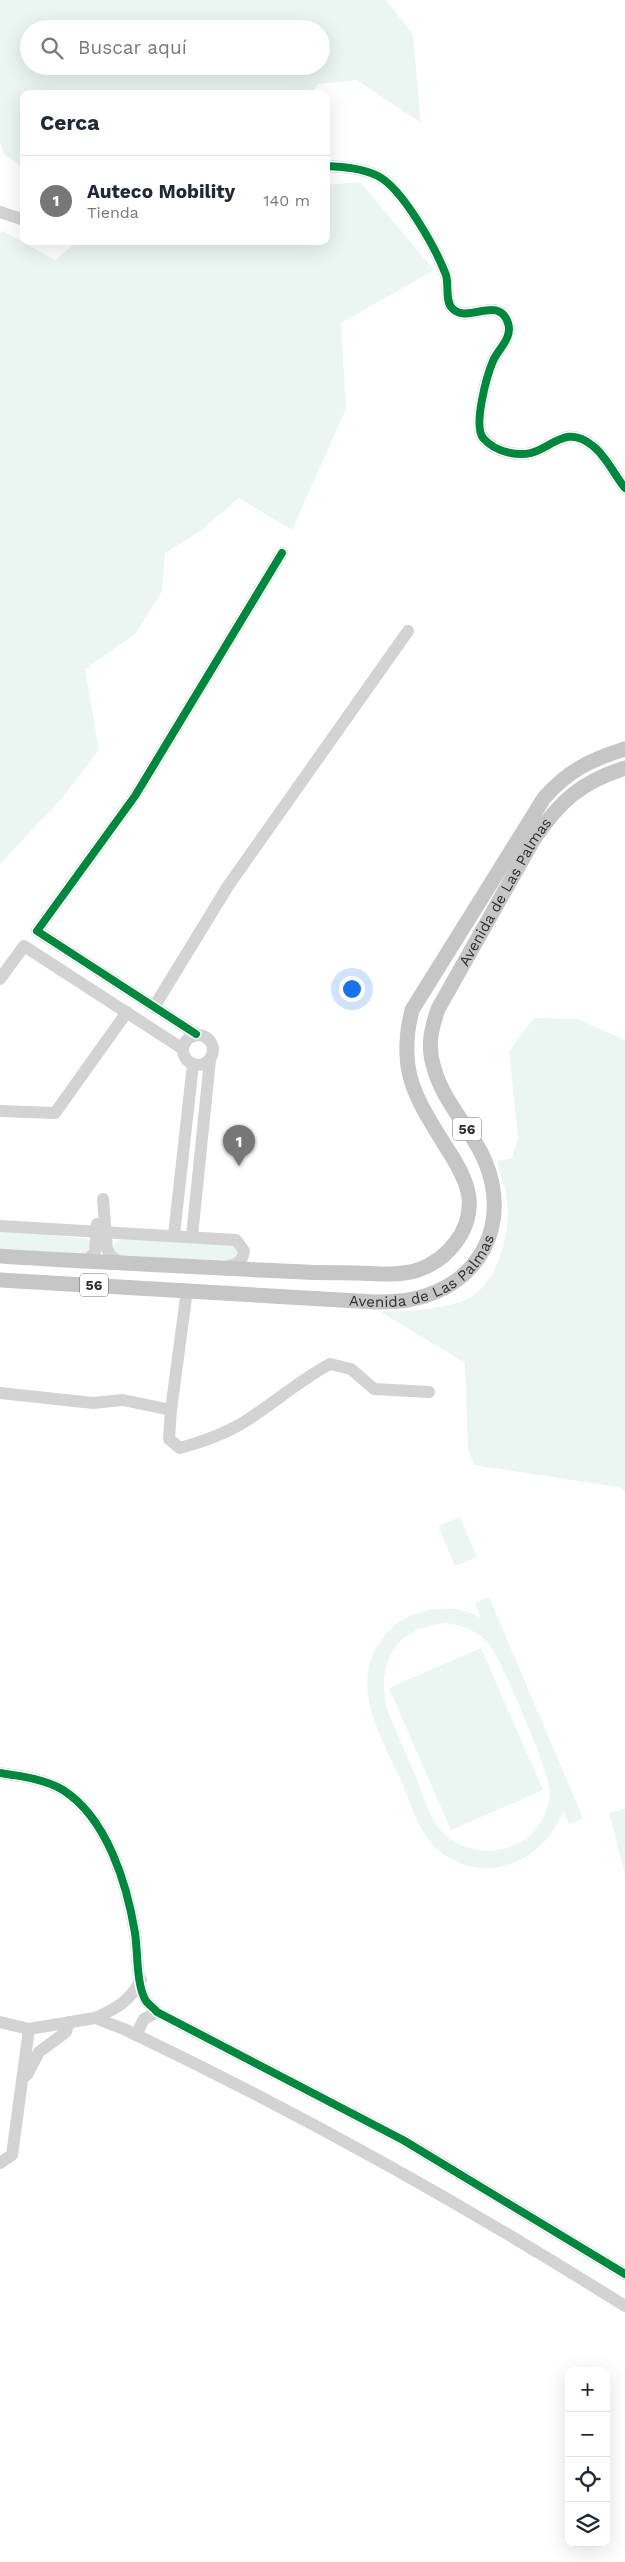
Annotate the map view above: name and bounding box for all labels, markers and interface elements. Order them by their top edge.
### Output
search box [20,20,330,75]
icon: search [38,34,66,62]
text: Buscar aquí [78,36,187,59]
text: Cerca [40,110,99,135]
text: Auteco Mobility [87,180,235,203]
text: 1 [53,191,59,210]
text: 140 m [263,191,310,210]
text: Tienda [87,203,139,222]
street label: Avenida de Las Palmas [455,814,555,969]
your location [339,976,365,1002]
road number: 56 [453,1118,481,1140]
pin: 1 [223,1125,255,1166]
street label: Avenida de Las Palmas [349,1232,498,1311]
road number: 56 [80,1274,108,1296]
map controls [565,2367,610,2547]
button: + [565,2367,610,2412]
button: − [565,2412,610,2457]
button: locate [565,2457,610,2502]
button: layers [565,2502,610,2547]

